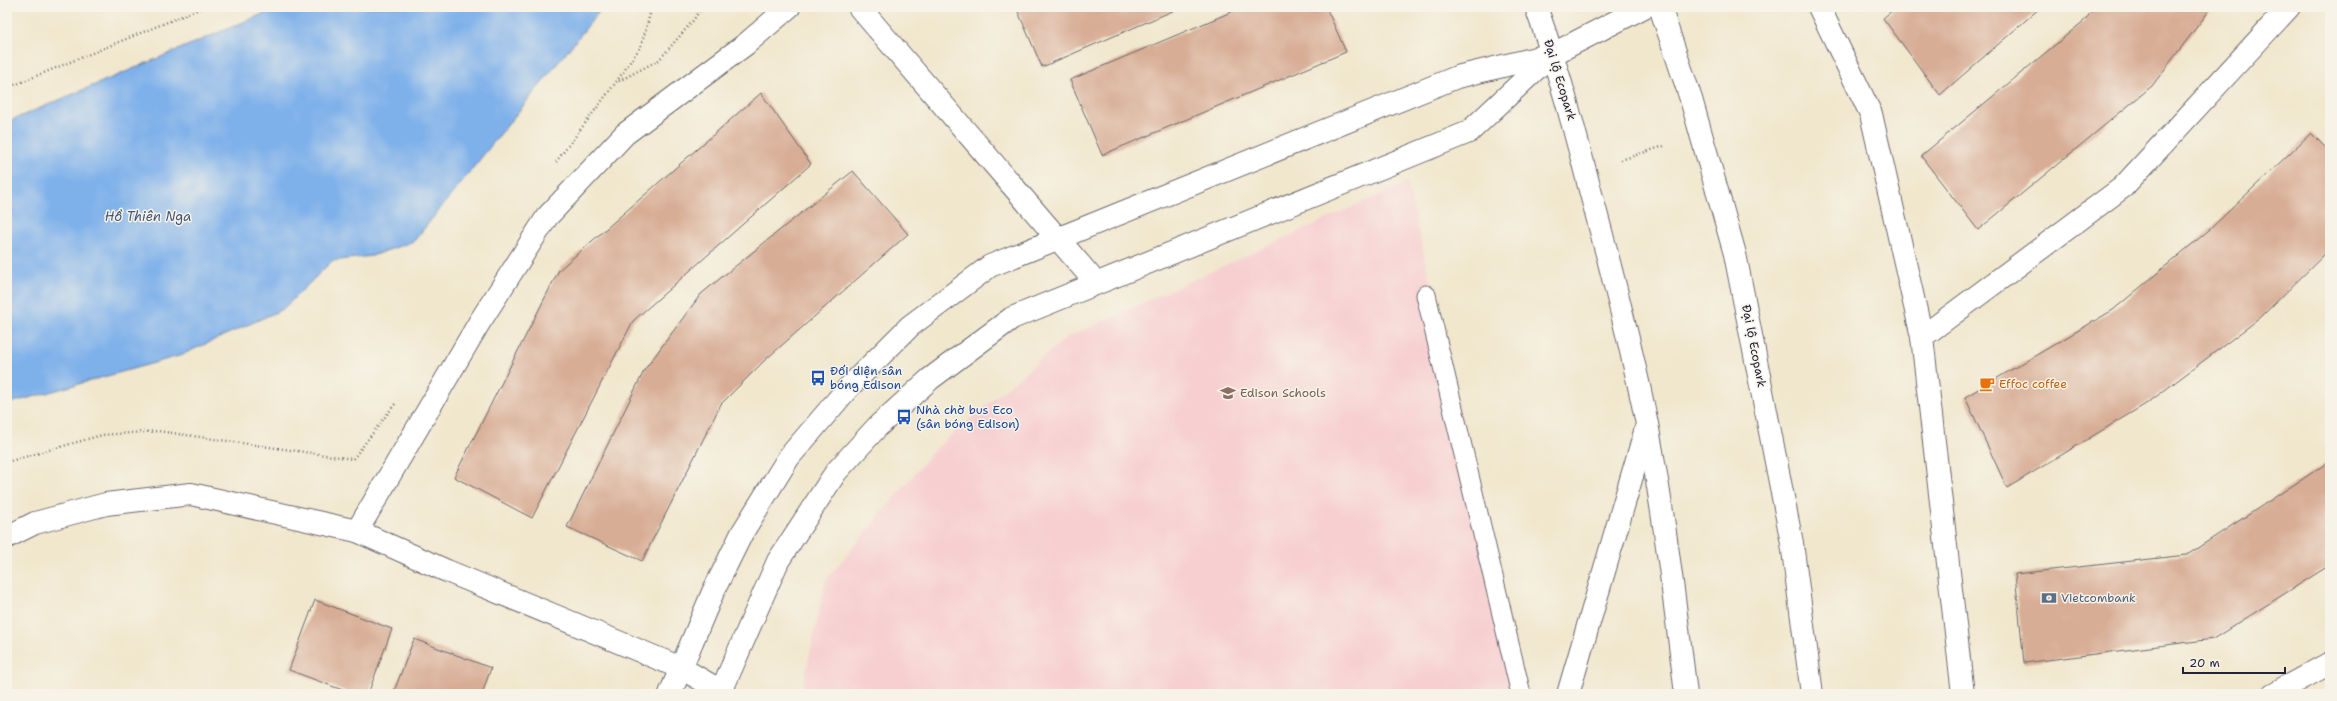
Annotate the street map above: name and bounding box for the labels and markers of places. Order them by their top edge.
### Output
place label: Đối diện sân bóng Edison [830,363,902,393]
bus stop icon: Đối diện sân bóng Edison [809,369,827,387]
cafe icon: Effoc coffee [1978,375,1996,393]
place label: Effoc coffee [1999,376,2067,392]
school or university icon: Edison Schools [1219,384,1237,402]
place label: Edison Schools [1240,385,1326,401]
place label: Nhà chờ bus Eco (sân bóng Edison) [916,402,1020,432]
bus stop icon: Nhà chờ bus Eco (sân bóng Edison) [895,408,913,426]
bank icon: Vietcombank [2040,589,2058,607]
place label: Vietcombank [2061,590,2136,606]

